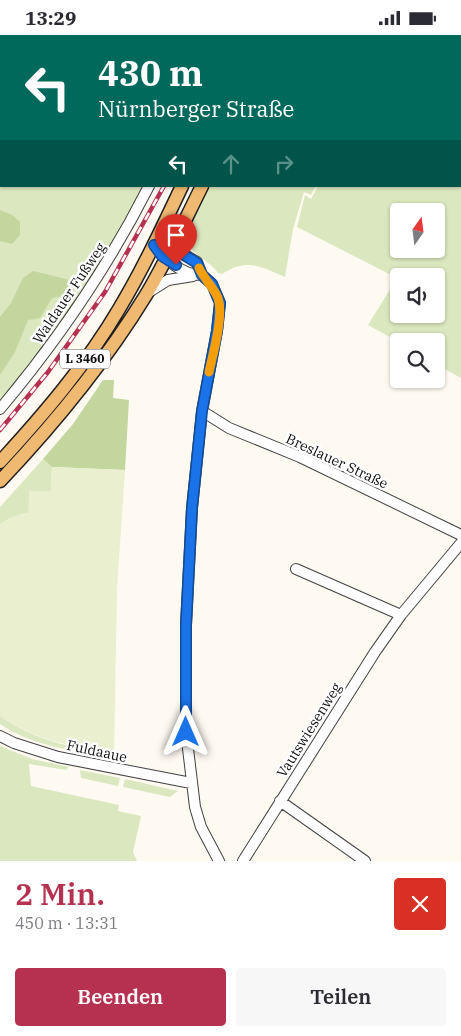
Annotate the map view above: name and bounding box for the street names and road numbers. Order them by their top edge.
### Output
street label: Waldauer Fußweg [29,239,110,347]
road number: L 3460 [60,349,110,369]
street label: Breslauer Straße [283,429,391,493]
street label: Vautswiesenweg [273,679,345,781]
street label: Fuldaaue [65,736,129,766]

